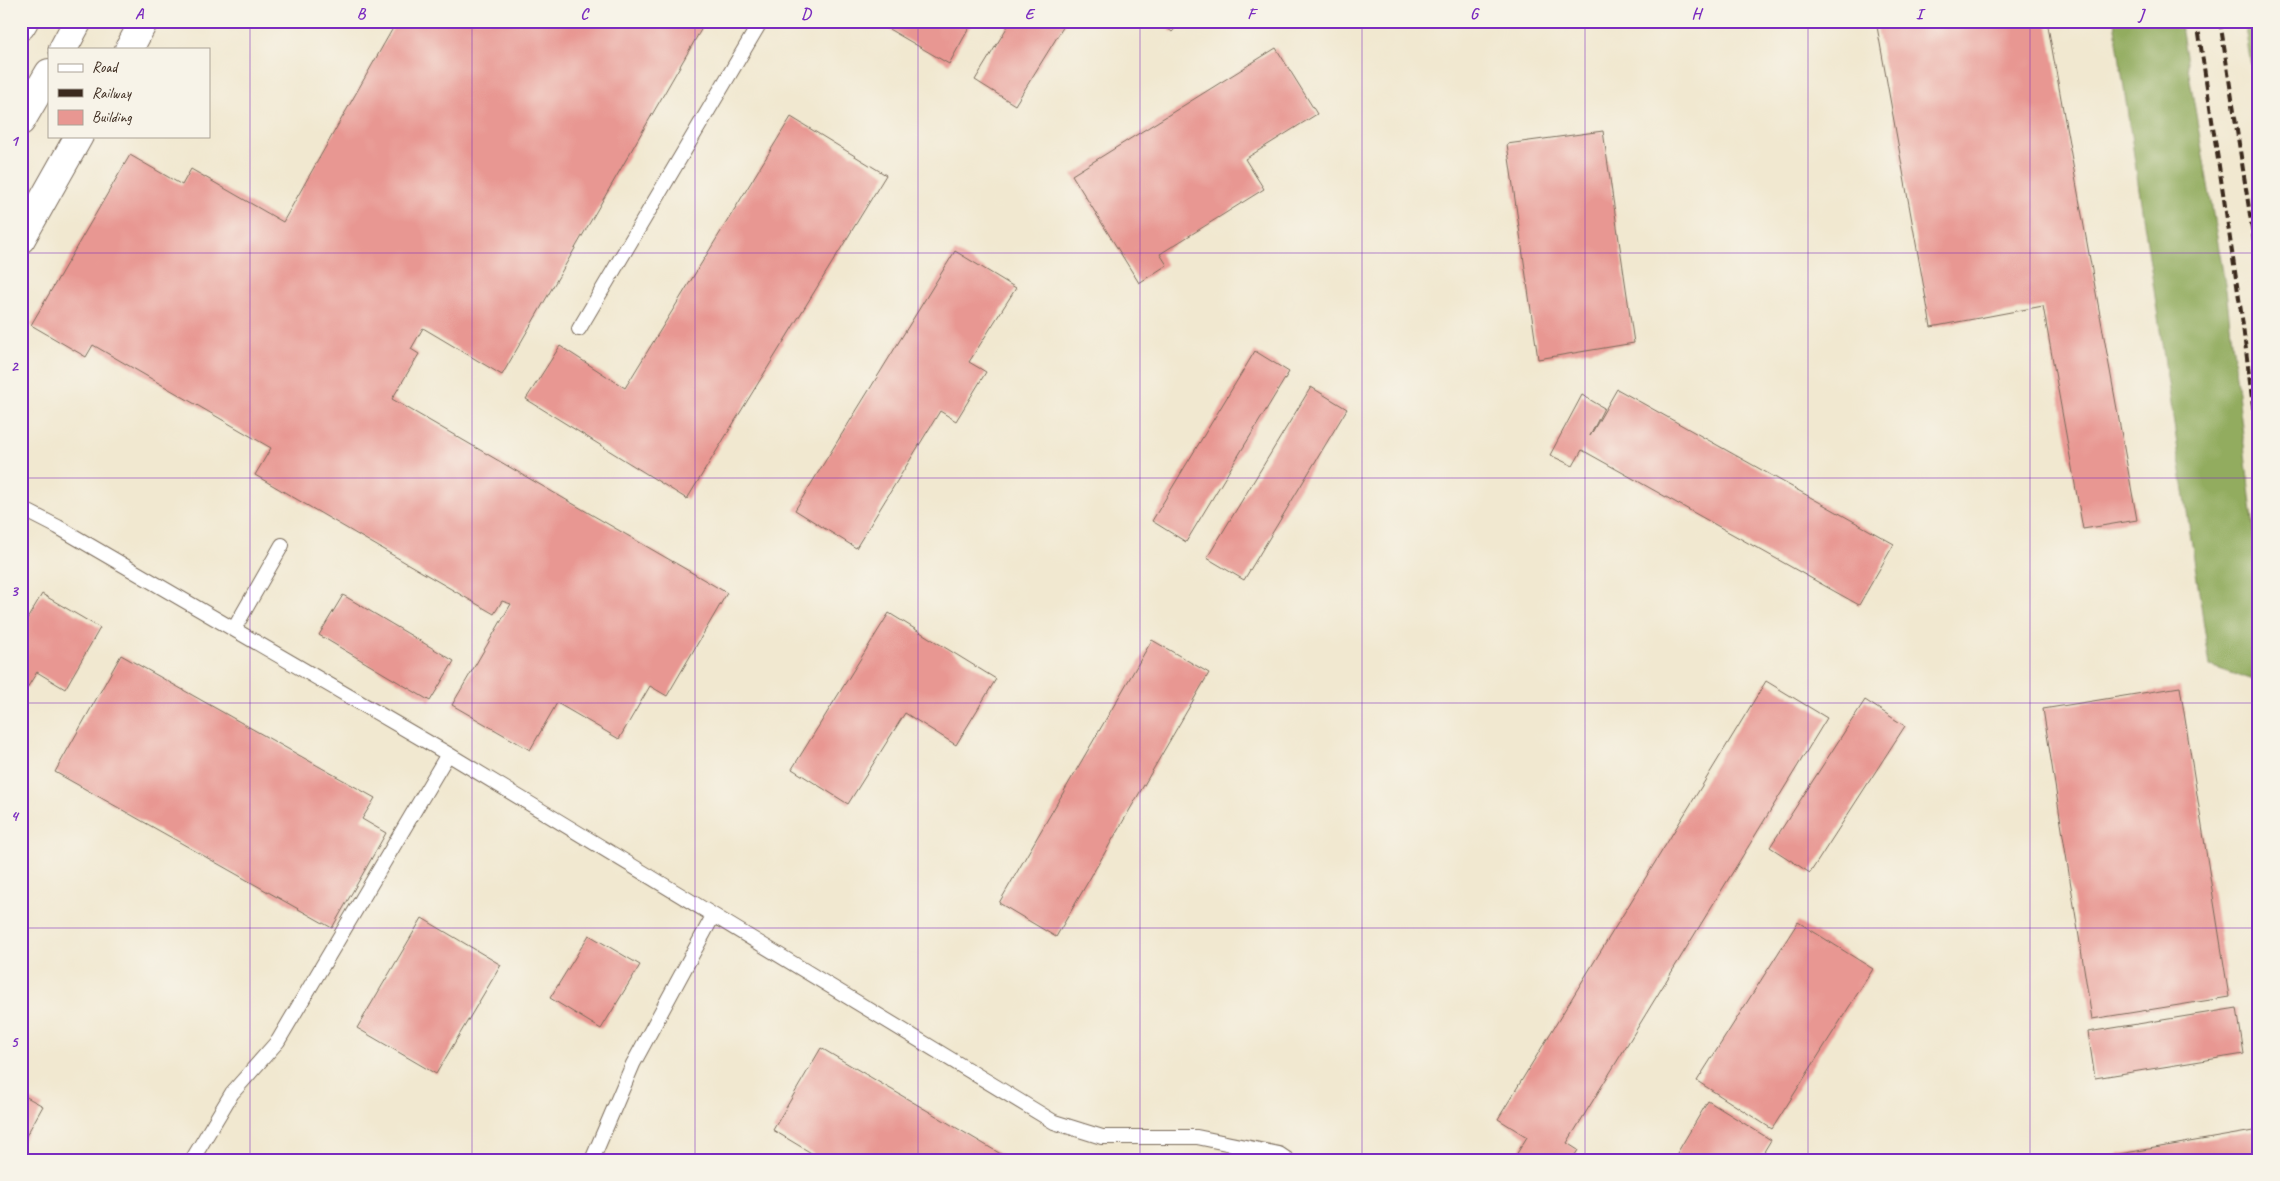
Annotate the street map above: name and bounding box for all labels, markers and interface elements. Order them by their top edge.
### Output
text: A [135,4,145,24]
text: B [357,4,367,24]
text: C [580,4,590,24]
text: D [801,4,812,24]
text: E [1025,4,1036,24]
text: F [1247,4,1258,24]
text: G [1470,4,1480,24]
text: H [1691,4,1703,24]
text: I [1916,4,1926,24]
text: J [2137,4,2146,24]
legend [48,48,210,138]
text: Road [92,58,119,77]
text: Railway [92,84,133,103]
text: Building [92,108,132,127]
text: 1 [10,131,19,151]
text: 2 [10,356,19,376]
text: 3 [10,581,19,601]
text: 4 [10,806,19,826]
text: 5 [11,1032,20,1052]

